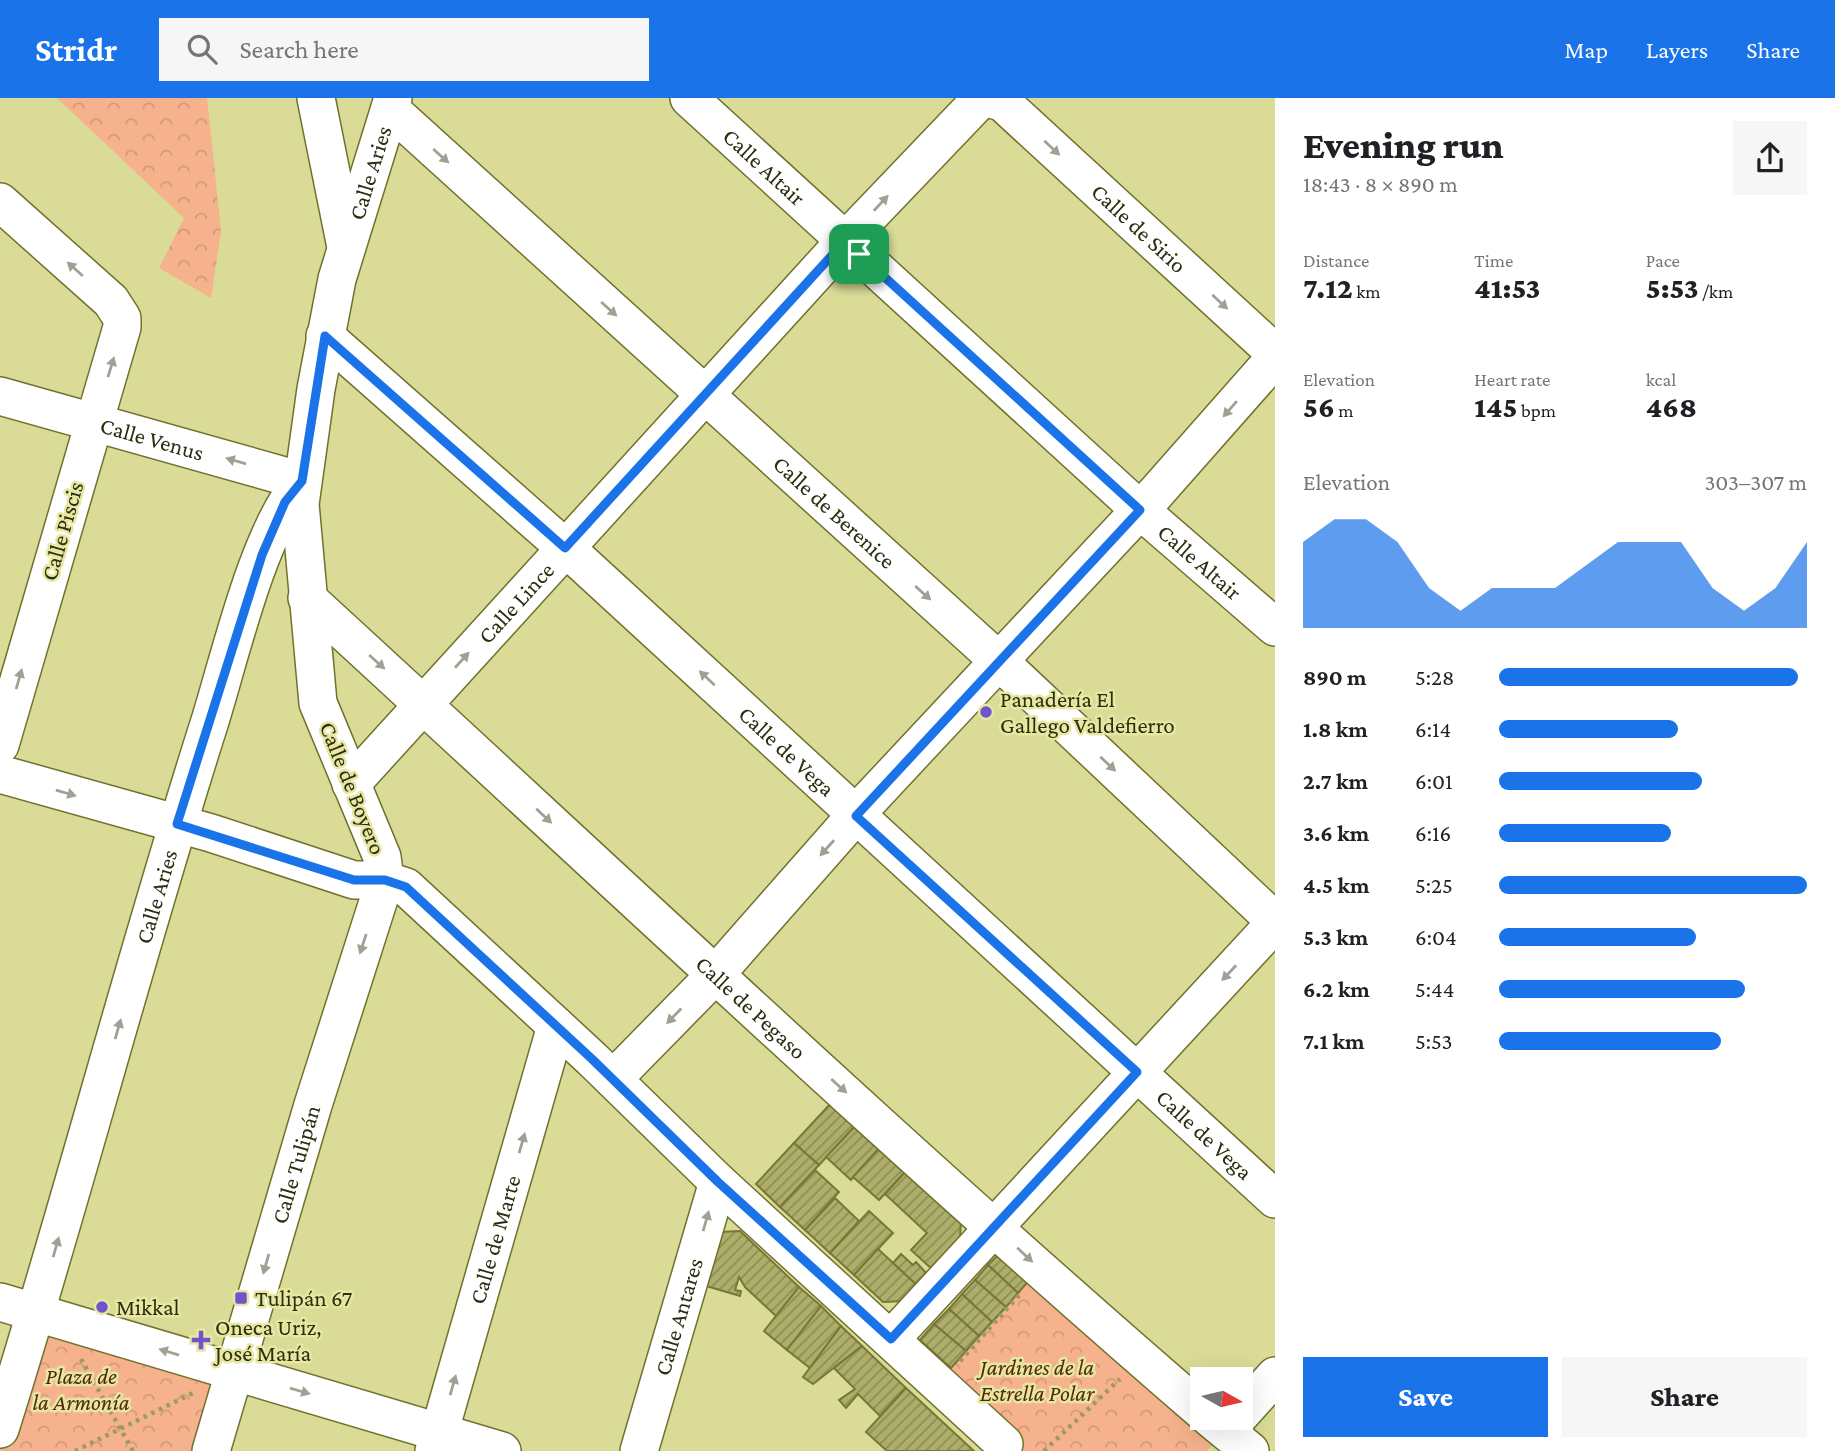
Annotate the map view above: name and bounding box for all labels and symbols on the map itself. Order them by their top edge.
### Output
street label: Calle Aries [343,123,397,223]
street label: Calle Altair [718,123,811,211]
one-way arrow [1043,140,1060,156]
one-way arrow [432,147,449,163]
street label: Calle de Sirio [1086,178,1192,278]
one-way arrow [872,195,888,212]
pin [829,224,889,284]
one-way arrow [66,261,84,277]
one-way arrow [1211,294,1229,310]
one-way arrow [600,301,617,316]
one-way arrow [106,356,116,377]
one-way arrow [1222,400,1238,418]
street label: Calle Venus [97,412,207,466]
street label: Calle de Berenice [768,450,901,574]
one-way arrow [226,456,247,466]
street label: Calle Piscis [35,478,89,584]
street label: Calle Altair [1153,519,1247,605]
street label: Calle Lince [473,557,559,649]
one-way arrow [914,585,932,601]
one-way arrow [454,651,470,669]
one-way arrow [369,653,386,669]
one-way arrow [15,669,25,690]
one-way arrow [698,670,716,686]
place label: Panadería El Gallego Valdefierro [1000,686,1175,738]
street label: Calle de Vega [734,700,841,802]
marker: Panadería El Gallego Valdefierro [978,704,994,720]
street label: Calle de Boyero [315,718,391,858]
one-way arrow [1099,755,1116,771]
one-way arrow [55,788,77,799]
one-way arrow [535,808,552,824]
one-way arrow [819,839,835,857]
street label: Calle Aries [130,846,183,947]
one-way arrow [357,934,368,955]
street label: Calle de Pegaso [691,950,812,1065]
one-way arrow [1221,964,1237,981]
one-way arrow [666,1008,682,1024]
one-way arrow [114,1018,124,1039]
one-way arrow [830,1078,847,1093]
street label: Calle de Vega [1151,1084,1258,1185]
street label: Calle Tulipán [266,1102,325,1227]
one-way arrow [517,1132,527,1153]
street label: Calle de Marte [464,1172,526,1307]
one-way arrow [701,1210,712,1232]
one-way arrow [51,1237,61,1258]
one-way arrow [1016,1247,1033,1263]
one-way arrow [261,1254,271,1275]
street label: Calle Antares [649,1255,708,1378]
place label: Tulipán 67 [255,1285,353,1311]
marker: Tulipán 67 [233,1290,249,1306]
place label: Mikkal [116,1294,180,1320]
marker: Mikkal [94,1299,110,1315]
place label: Oneca Uriz, José María [213,1314,322,1366]
marker: Oneca Uriz, José María [193,1332,209,1348]
one-way arrow [159,1347,180,1357]
park label: Jardines de la Estrella Polar [976,1354,1095,1406]
park label: Plaza de la Armonía [32,1363,130,1415]
north arrow [1190,1367,1253,1430]
one-way arrow [448,1374,459,1396]
one-way arrow [290,1387,311,1397]

